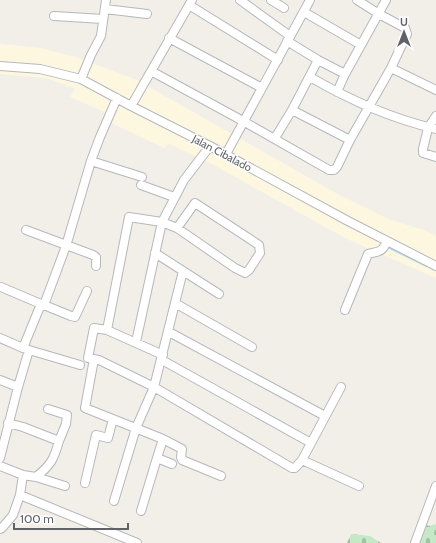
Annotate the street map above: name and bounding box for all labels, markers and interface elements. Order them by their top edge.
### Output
north arrow [384,12,424,52]
text: U [400,15,408,29]
street label: Jalan Cibalado [189,131,254,175]
scale bar [14,505,128,531]
text: 100 m [20,511,54,526]

